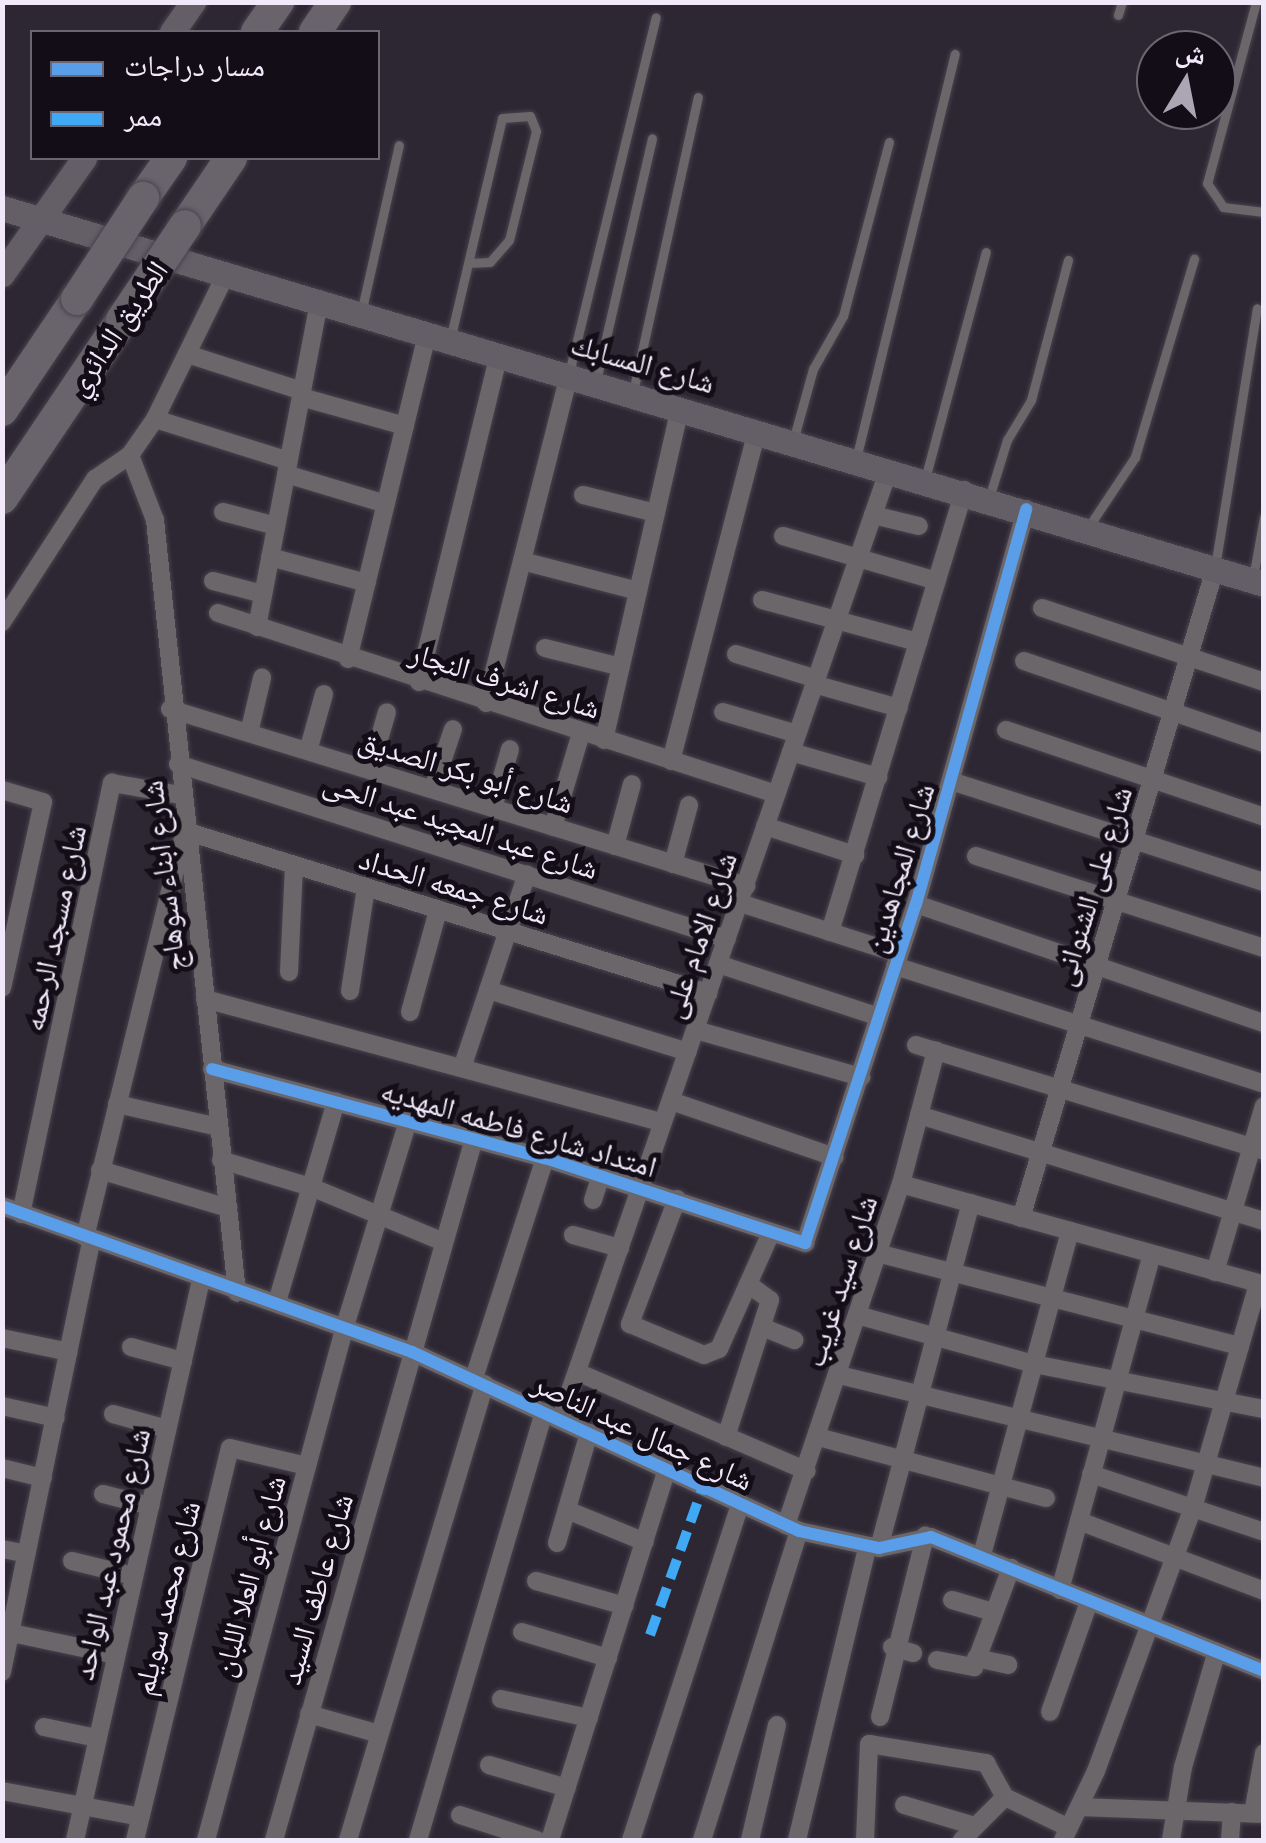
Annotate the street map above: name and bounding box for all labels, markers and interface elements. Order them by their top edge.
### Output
legend [30,30,380,160]
north arrow [1136,30,1236,130]
text: ش [1173,32,1209,73]
text: مسار دراجات [124,46,265,84]
text: ممر [124,96,162,134]
street label: الطريق الدائري [59,254,175,402]
street label: شارع المسابك [567,325,719,401]
street label: شارع اشرف النجار [405,634,605,726]
street label: شارع أبو بكر الصديق [354,721,578,821]
street label: شارع عبد المجيد عبد الحى [319,764,603,886]
street label: شارع ابناء سوهاج [133,779,193,973]
street label: شارع المجاهدين [856,779,942,957]
street label: شارع على الشنوانى [1045,782,1139,990]
street label: شارع مسجد الرحمه [15,822,93,1034]
street label: شارع جمعه الحداد [355,840,553,932]
street label: شارع الامام على [654,847,744,1023]
street label: امتداد شارع فاطمه المهديه [377,1071,661,1185]
street label: شارع سيد غريب [795,1191,885,1371]
street label: شارع جمال عبد الناصر [527,1364,759,1498]
street label: شارع محمود عبد الواحد [65,1425,157,1683]
street label: شارع أبو العلا اللبان [205,1471,293,1681]
street label: شارع عاطف السيد [272,1489,360,1689]
street label: شارع محمد سويلم [124,1497,208,1699]

